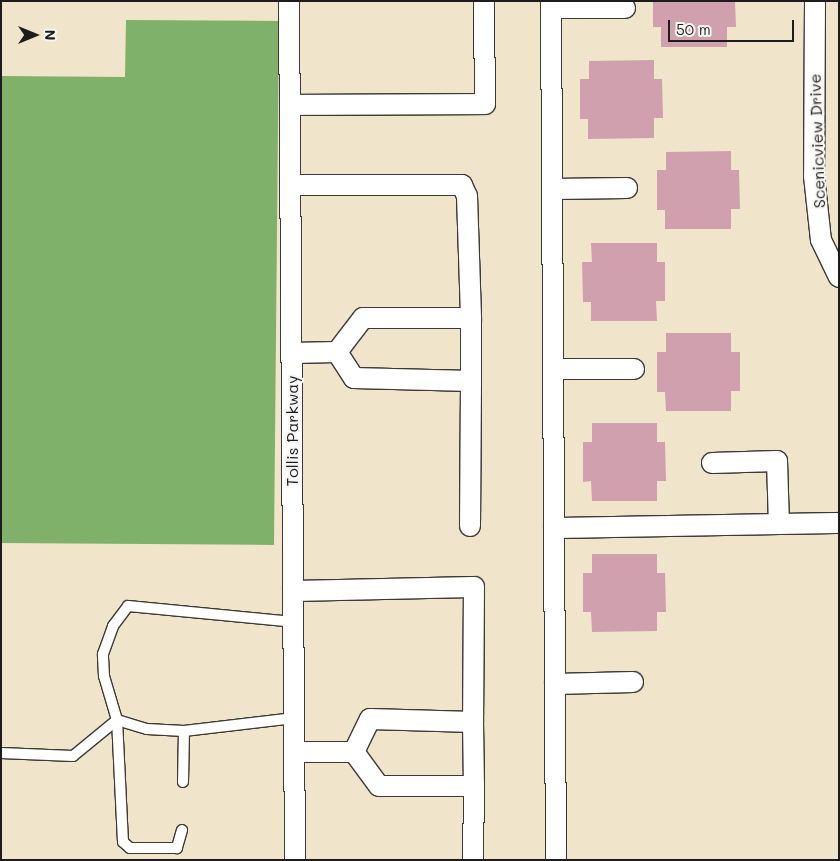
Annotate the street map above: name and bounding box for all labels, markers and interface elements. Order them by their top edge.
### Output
north arrow [10,10,60,60]
scale bar [670,10,796,42]
text: 50 m [676,19,711,39]
text: N [41,30,60,40]
street label: Scenicview Drive [805,73,829,209]
street label: Tollis Parkway [282,375,302,487]

